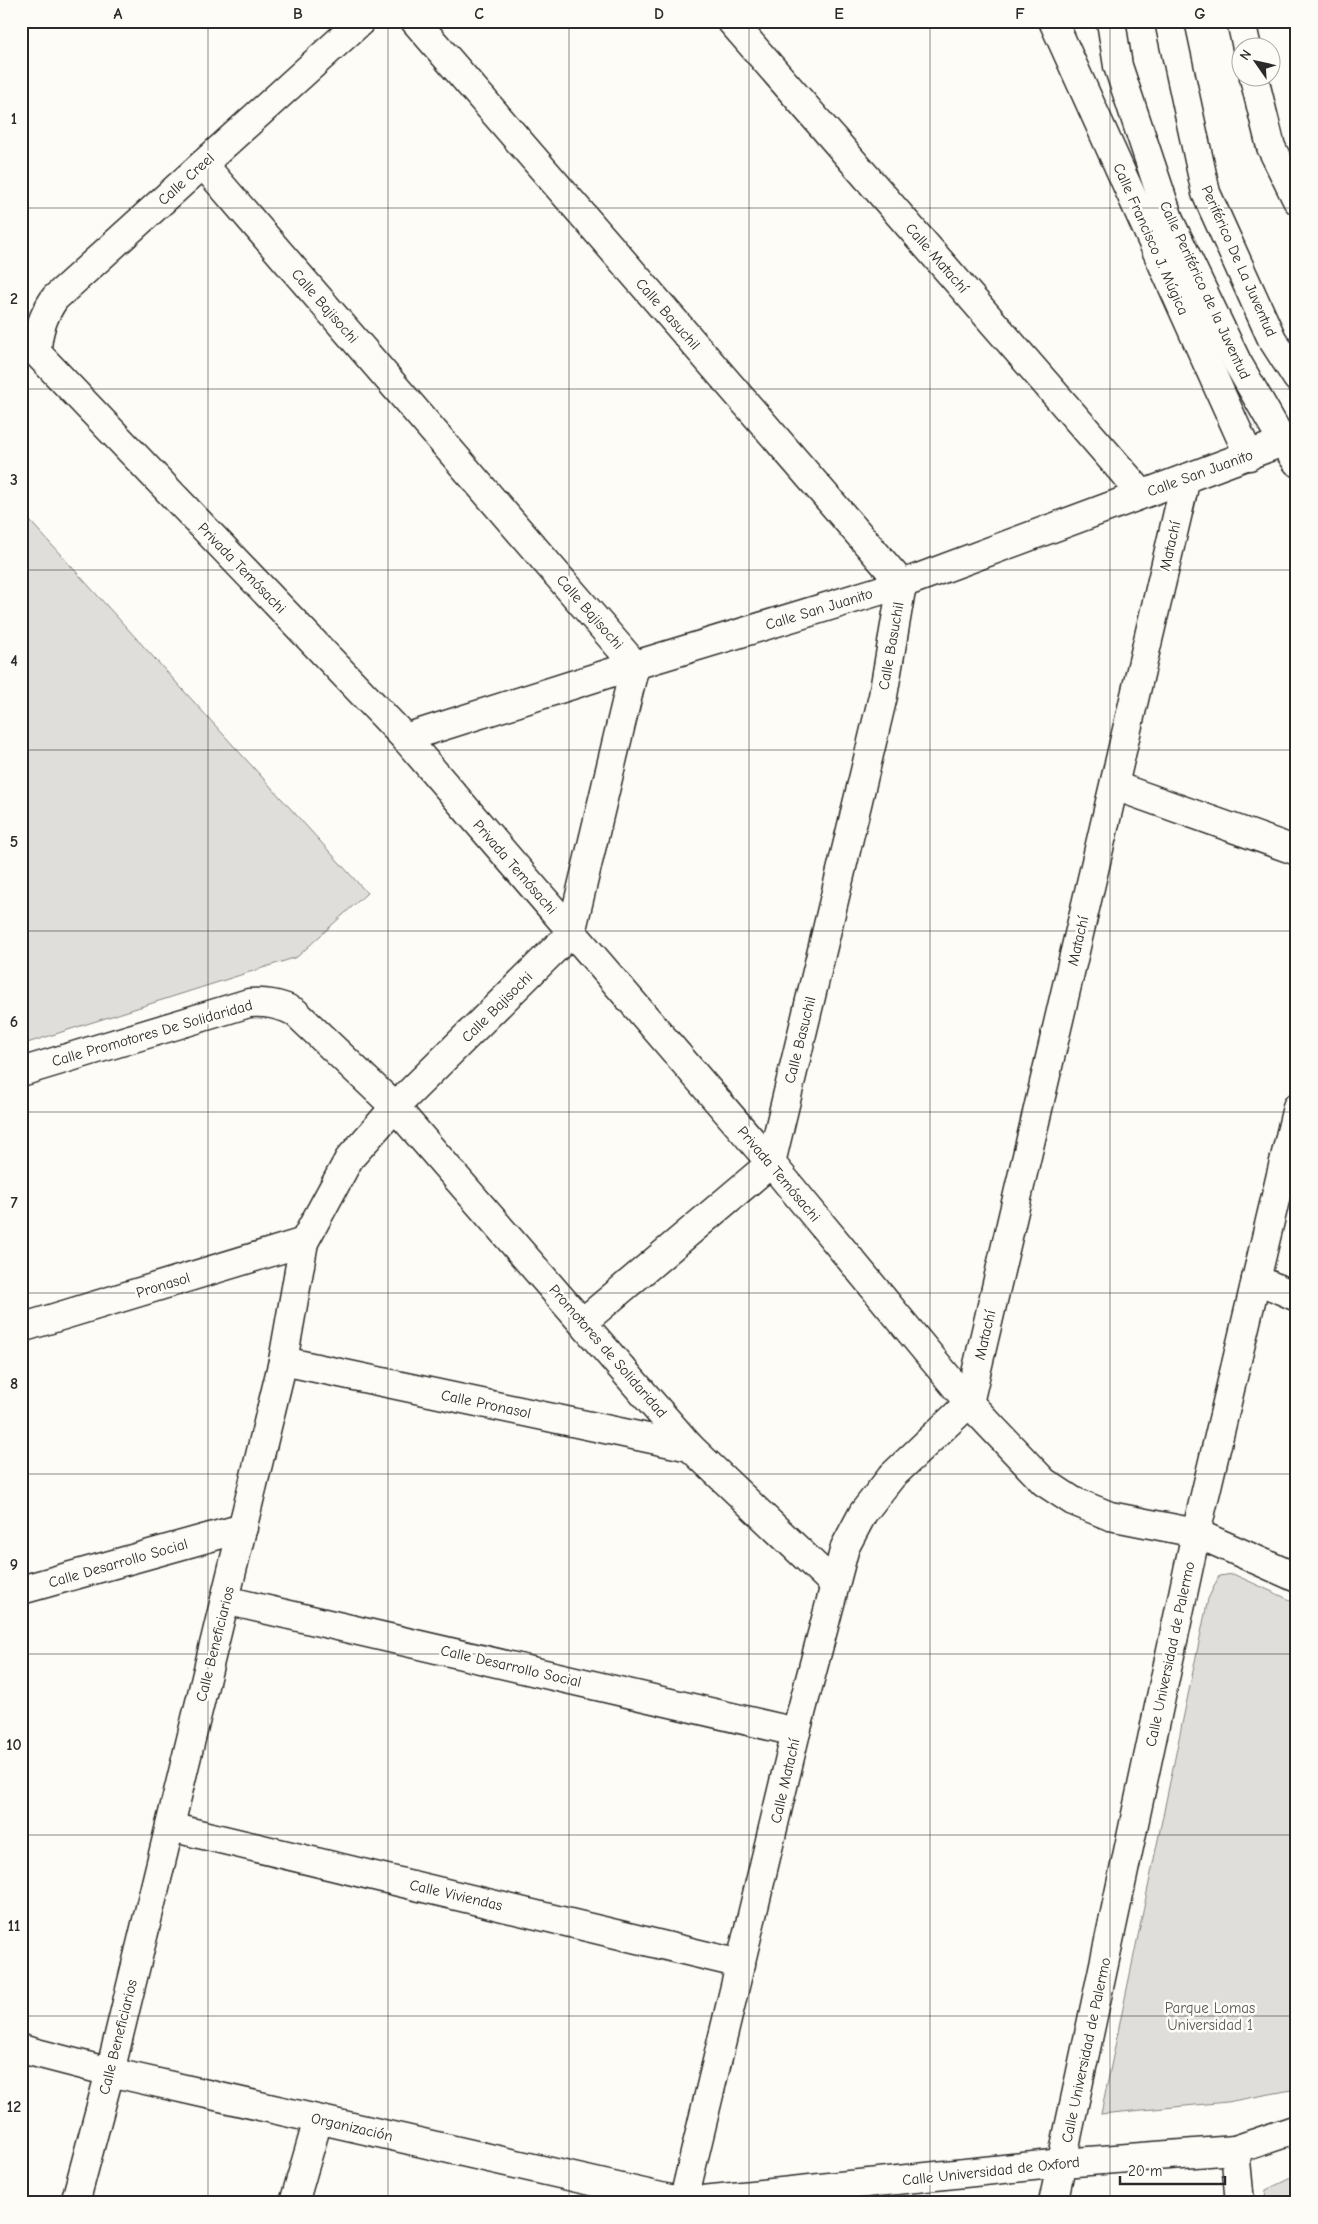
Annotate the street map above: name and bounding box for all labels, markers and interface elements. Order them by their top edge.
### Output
text: A [114,5,123,23]
text: B [293,5,303,23]
text: C [474,5,484,23]
text: D [654,5,664,23]
text: E [834,5,844,23]
text: F [1015,5,1025,23]
text: G [1194,5,1206,23]
north arrow [1230,38,1280,88]
text: N [1236,46,1255,64]
text: 1 [11,110,17,128]
street label: Calle Creel [154,149,218,209]
street label: Calle Francisco J. Múgica [1109,160,1193,318]
street label: Periférico De La Juventud [1198,183,1280,339]
street label: Calle Periférico de la Juventud [1156,198,1254,382]
street label: Calle Matachí [902,219,973,297]
street label: Calle Bajisochi [288,265,362,347]
street label: Calle Basuchil [632,275,704,353]
text: 2 [10,290,18,308]
street label: Calle San Juanito [1145,446,1255,500]
text: 3 [10,471,18,489]
street label: Privada Temósachi [194,519,290,617]
street label: Matachí [1156,519,1185,573]
street label: Calle Bajisochi [553,571,627,653]
street label: Calle San Juanito [763,584,875,634]
street label: Calle Basuchil [874,601,908,691]
text: 4 [10,652,18,670]
street label: Privada Temósachi [469,816,561,918]
text: 5 [10,833,18,851]
street label: Matachí [1064,914,1093,968]
street label: Calle Bajisochi [458,968,536,1046]
street label: Calle Basuchil [781,995,819,1085]
street label: Calle Promotores De Solidaridad [50,996,254,1070]
text: 6 [10,1013,18,1031]
street label: Privada Temósachi [734,1123,824,1225]
text: 7 [10,1194,18,1212]
street label: Pronasol [134,1268,192,1302]
street label: Promotores de Solidaridad [545,1281,671,1421]
street label: Matachí [971,1308,1000,1362]
text: 8 [10,1375,18,1393]
street label: Calle Pronasol [439,1386,533,1422]
street label: Calle Desarrollo Social [46,1535,190,1591]
text: 9 [10,1556,18,1574]
street label: Calle Universidad de Palermo [1142,1560,1198,1748]
street label: Calle Beneficiarios [192,1585,238,1703]
street label: Calle Desarrollo Social [439,1641,583,1691]
text: 10 [6,1736,22,1754]
street label: Calle Matachí [766,1736,804,1825]
street label: Calle Viviendas [408,1876,504,1914]
text: 11 [8,1917,20,1935]
street label: Calle Universidad de Palermo [1058,1956,1114,2144]
street label: Calle Beneficiarios [95,1978,141,2096]
park label: Parque Lomas Universidad 1 [1165,1999,1255,2034]
text: 12 [7,2098,21,2116]
street label: Organización [309,2109,395,2145]
street label: Calle Universidad de Oxford [901,2153,1081,2189]
scale bar [1120,2154,1226,2186]
text: 20 m [1128,2162,1162,2180]

